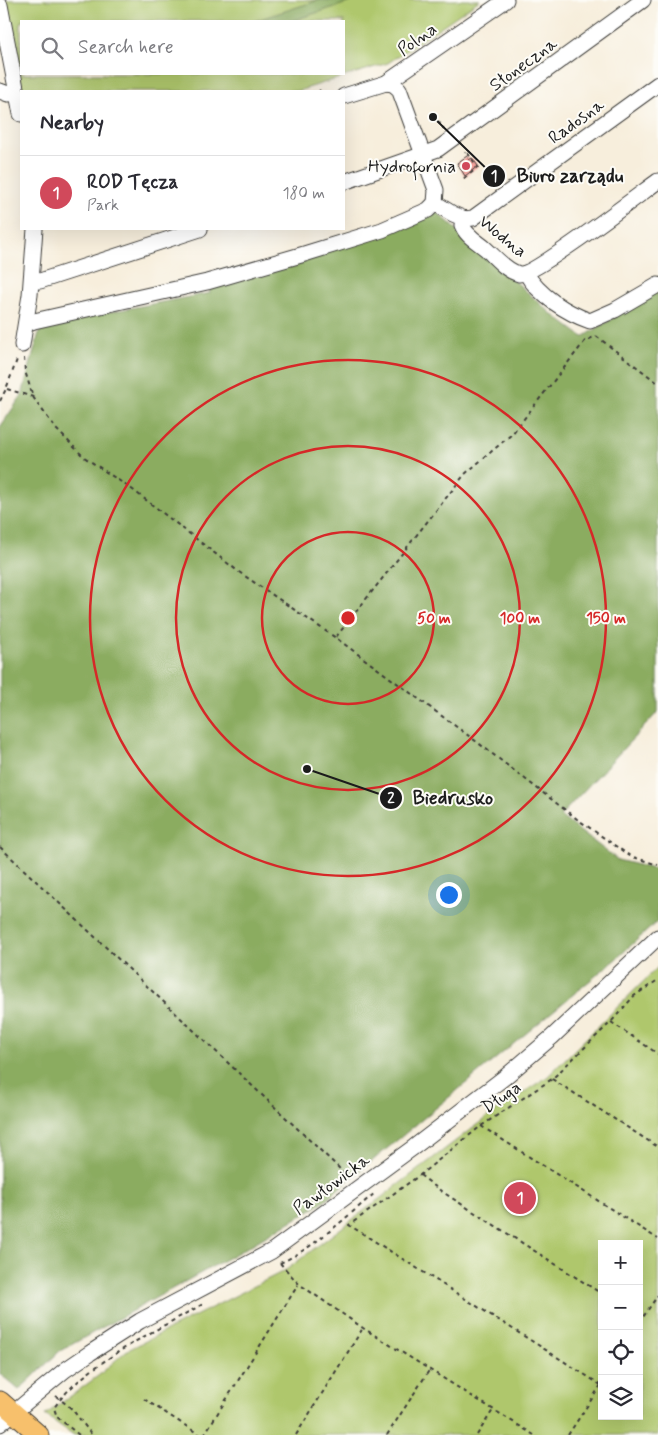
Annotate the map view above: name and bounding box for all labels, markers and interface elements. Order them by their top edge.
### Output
street label: Polna [393,18,442,62]
search box [20,20,345,75]
street label: Słoneczna [485,32,562,98]
icon: search [38,34,66,62]
text: Search here [78,35,174,60]
street label: Radosna [544,93,609,150]
text: Nearby [40,109,104,137]
place label: Hydrofornia [368,155,456,181]
callout: Biuro zarządu [482,159,633,193]
marker: Hydrofornia [460,160,472,172]
text: Biuro zarządu [517,164,624,189]
text: 1 [491,167,497,187]
text: ROD Tęcza [87,170,178,195]
text: 1 [52,183,60,204]
text: 180 m [282,183,325,204]
text: Park [87,195,119,216]
street label: Wodna [473,210,531,264]
centre of rings [339,609,357,627]
text: 50 m [417,609,451,629]
text: 100 m [500,609,540,629]
text: 150 m [586,609,626,629]
callout: Biedrusko [378,781,504,815]
text: Biedrusko [413,786,493,811]
text: 2 [387,789,395,809]
your location [436,882,462,908]
street label: Długa [477,1076,526,1120]
street label: Pawłowicka [288,1149,375,1221]
pin: 1 [504,1179,536,1217]
map controls [598,1240,643,1420]
button: + [598,1240,643,1285]
button: − [598,1285,643,1330]
button: locate [598,1330,643,1375]
button: layers [598,1375,643,1420]

